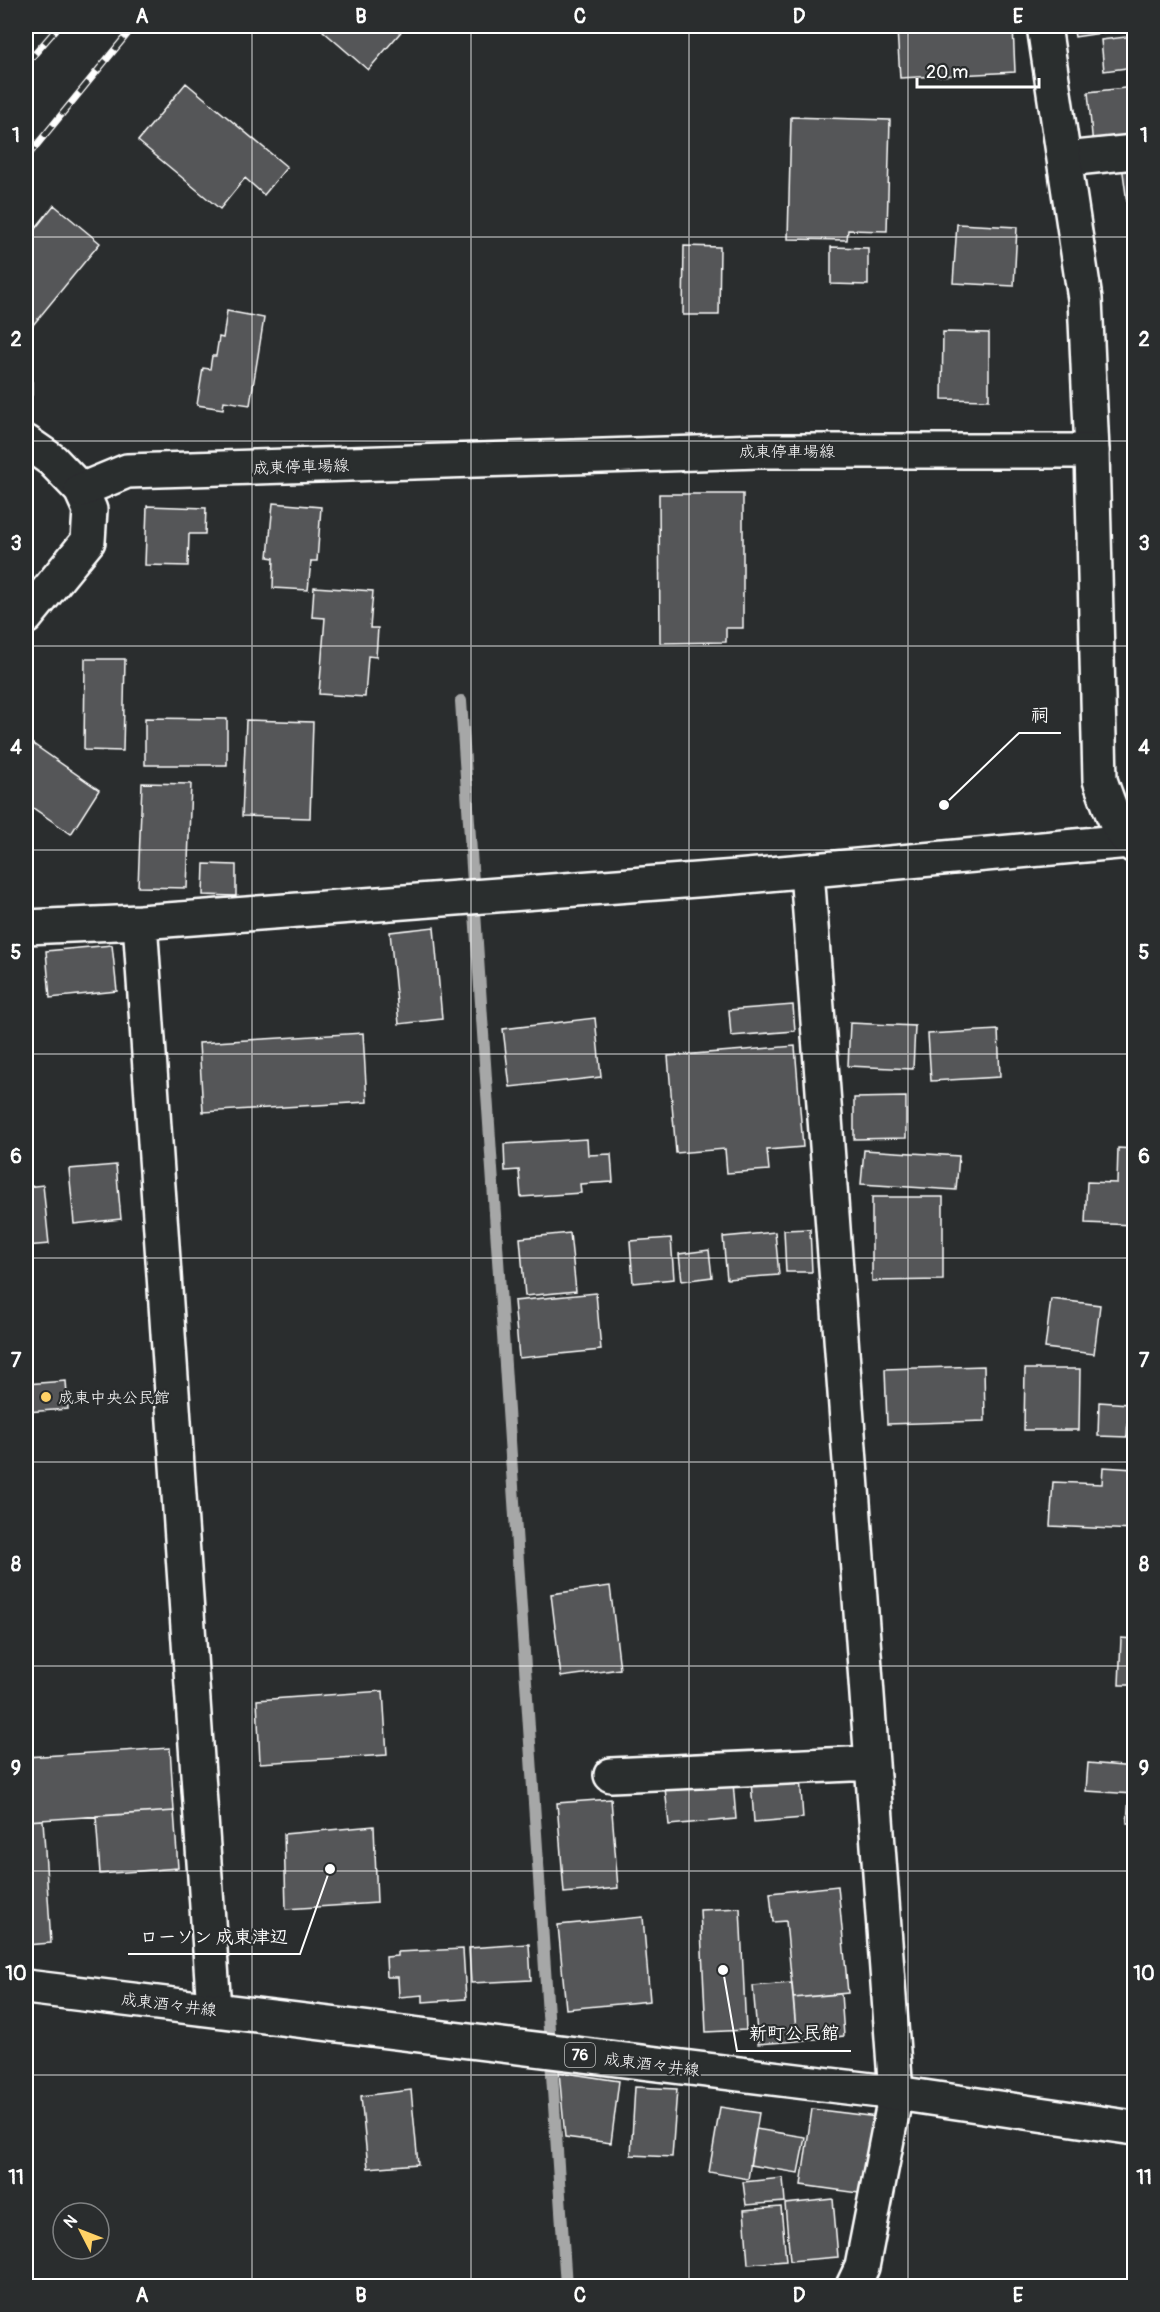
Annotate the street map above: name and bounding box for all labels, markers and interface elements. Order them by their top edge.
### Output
text: A [136,4,149,29]
text: B [355,4,367,29]
text: C [574,4,586,29]
text: D [793,4,806,29]
text: E [1013,4,1024,29]
scale bar [917,51,1038,89]
text: 20 m [926,61,968,84]
text: 1 [12,123,20,148]
text: 1 [1140,123,1148,148]
text: 2 [10,327,22,352]
text: 2 [1138,327,1150,352]
street label: 成東停車場線 [739,442,835,462]
street label: 成東停車場線 [253,455,349,479]
text: 3 [10,531,22,556]
text: 3 [1138,531,1150,556]
callout: 祠 [1019,697,1061,733]
text: 祠 [1031,704,1049,727]
text: 4 [10,735,22,760]
text: 4 [1138,735,1150,760]
text: 5 [11,940,22,965]
text: 5 [1139,940,1150,965]
text: 6 [10,1144,22,1169]
text: 6 [1138,1144,1150,1169]
text: 7 [11,1348,22,1373]
text: 7 [1139,1348,1150,1373]
place label: 成東中央公民館 [58,1388,170,1408]
marker: 成東中央公民館 [39,1390,53,1404]
text: 8 [11,1552,21,1577]
text: 8 [1139,1552,1149,1577]
text: 9 [11,1756,21,1781]
text: 9 [1139,1756,1149,1781]
callout: ローソン 成東津辺 [128,1918,300,1954]
text: ローソン 成東津辺 [140,1926,288,1949]
text: 10 [5,1961,27,1986]
text: 10 [1133,1961,1155,1986]
street label: 成東酒々井線 [120,1989,218,2021]
callout: 新町公民館 [737,2015,851,2051]
text: 新町公民館 [749,2022,839,2045]
road number: 76 [565,2043,595,2067]
street label: 成東酒々井線 [603,2049,701,2081]
text: 11 [8,2165,24,2190]
text: 11 [1136,2165,1152,2190]
north arrow [51,2201,111,2261]
text: N [60,2211,82,2232]
text: A [136,2283,149,2308]
text: B [355,2283,367,2308]
text: C [574,2283,586,2308]
text: D [793,2283,806,2308]
text: E [1013,2283,1024,2308]

